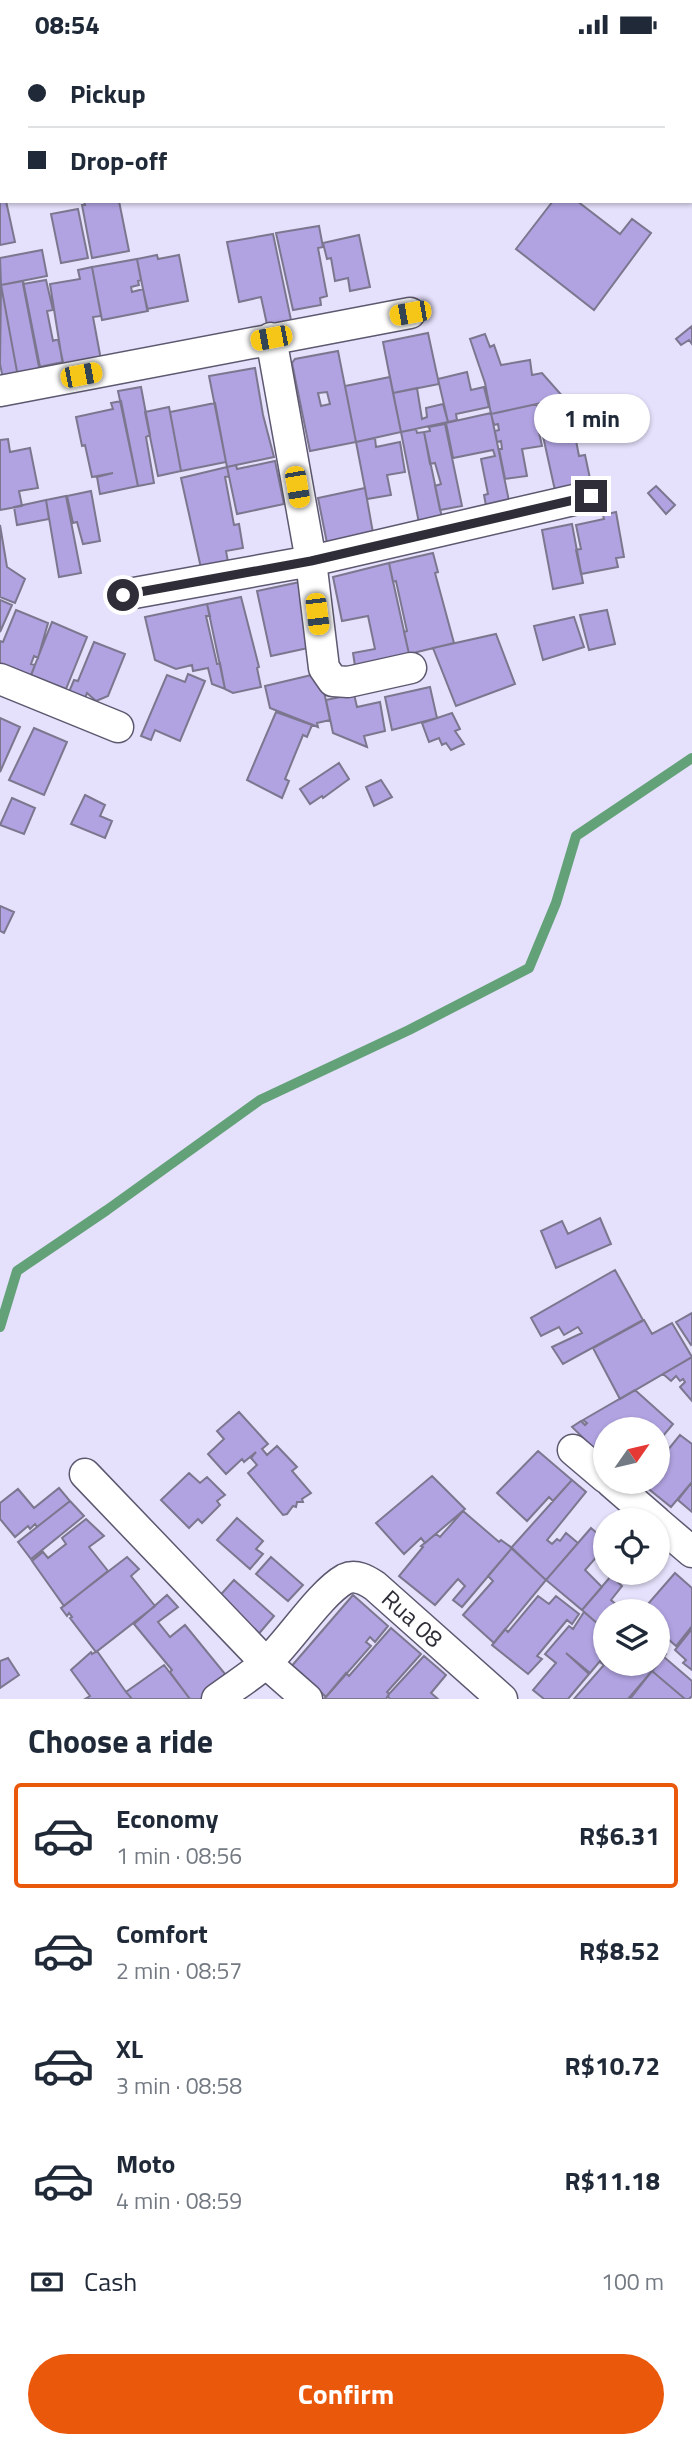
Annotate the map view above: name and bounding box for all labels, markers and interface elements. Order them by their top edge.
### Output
text: 08:54 [35,5,100,44]
text: Pickup [70,74,146,113]
text: Drop-off [70,141,167,180]
car [388,299,433,327]
car [249,324,294,352]
car [59,361,104,389]
callout: 1 min [533,395,649,443]
text: 1 min [564,401,620,436]
car [284,464,311,510]
route end [575,480,607,512]
route start [107,579,139,611]
car [305,592,330,636]
north arrow [593,1417,670,1495]
map controls [593,1417,670,1676]
button: locate [593,1508,670,1585]
street label: Rua 08 [374,1581,451,1656]
button: layers [593,1599,670,1676]
text: Choose a ride [28,1717,213,1765]
text: Economy [116,1799,218,1838]
icon: car [32,1804,95,1867]
text: R$6.31 [579,1816,660,1855]
text: 1 min · 08:56 [116,1838,242,1873]
text: Comfort [116,1914,208,1953]
icon: car [32,1919,95,1982]
text: R$8.52 [579,1931,660,1970]
text: 2 min · 08:57 [116,1953,242,1988]
text: XL [116,2029,143,2068]
icon: car [32,2034,95,2097]
text: R$10.72 [564,2046,660,2085]
text: 3 min · 08:58 [116,2068,242,2103]
text: Moto [116,2144,175,2183]
icon: car [32,2149,95,2212]
text: R$11.18 [564,2161,660,2200]
text: 4 min · 08:59 [116,2183,242,2218]
text: Cash [84,2262,137,2301]
icon: cash [28,2263,66,2301]
text: 100 m [601,2264,664,2299]
button: Confirm [28,2354,664,2434]

